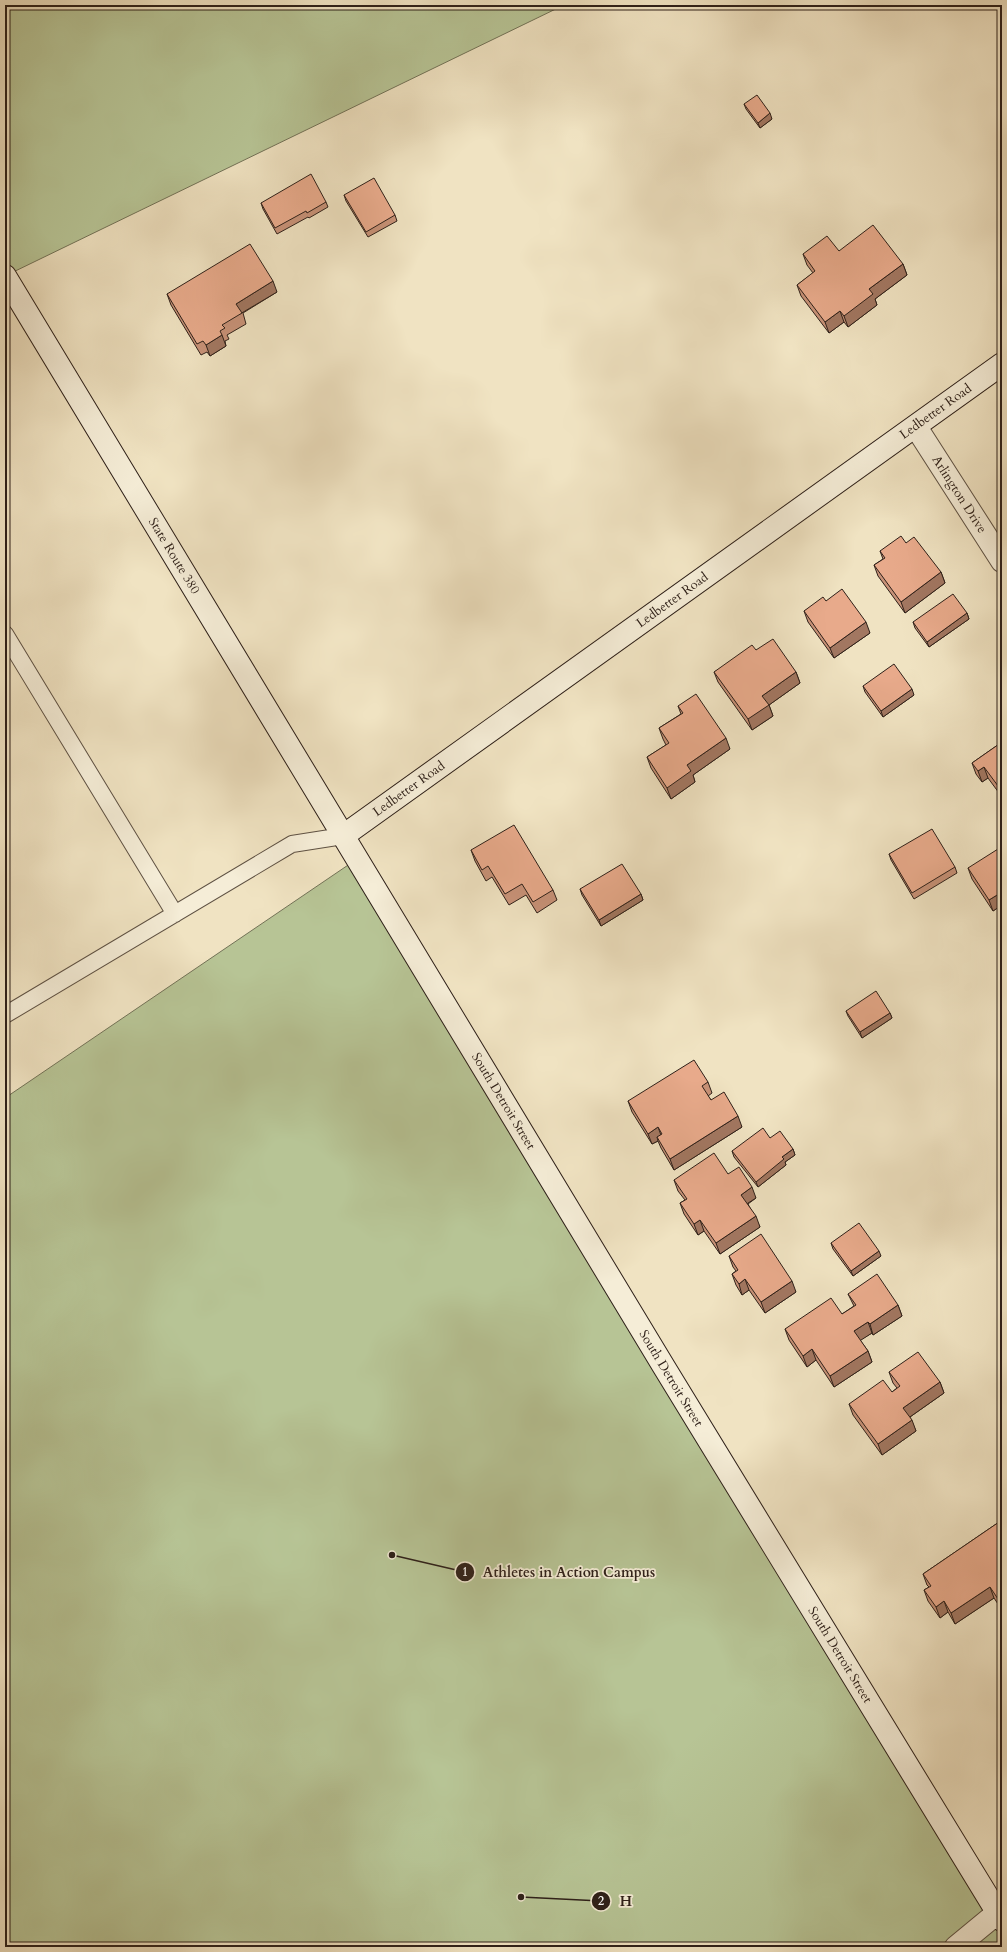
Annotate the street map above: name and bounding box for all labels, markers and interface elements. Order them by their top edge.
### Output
street label: Ledbetter Road [896,380,975,443]
street label: Arlington Drive [928,452,991,537]
street label: State Route 380 [144,514,204,598]
street label: Ledbetter Road [633,568,712,632]
street label: Ledbetter Road [369,757,449,821]
street label: South Detroit Street [467,1049,540,1153]
street label: South Detroit Street [635,1327,707,1430]
callout: Athletes in Action Campus [455,1559,663,1585]
text: Athletes in Action Campus [483,1563,655,1582]
text: 1 [462,1564,468,1580]
street label: South Detroit Street [804,1603,876,1707]
callout: H [591,1888,640,1914]
text: H [620,1892,632,1911]
text: 2 [598,1893,604,1909]

